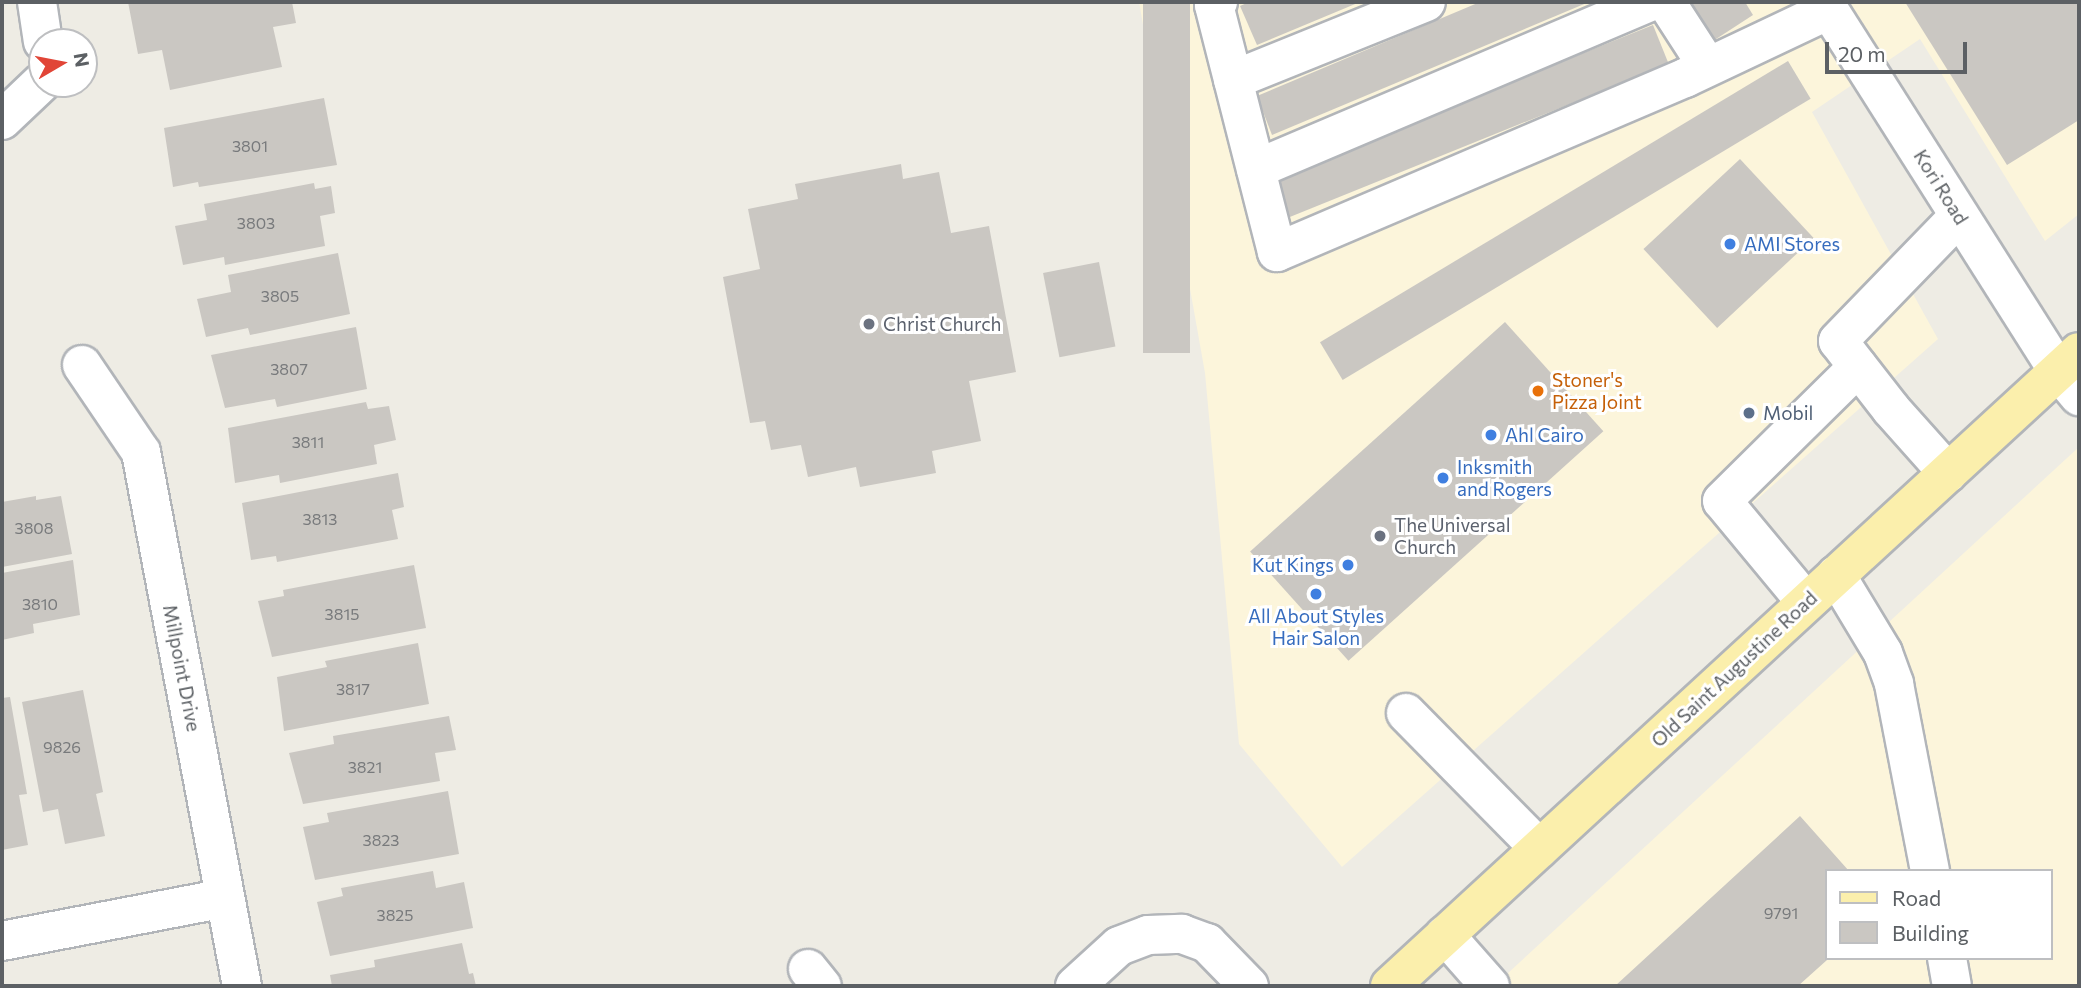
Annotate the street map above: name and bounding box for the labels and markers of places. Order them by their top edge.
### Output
place label: AMI Stores [1744,233,1840,255]
marker: AMI Stores [1722,236,1738,252]
place label: Christ Church [883,313,1001,335]
marker: Christ Church [861,316,877,332]
place label: Stoner's Pizza Joint [1552,369,1642,413]
marker: Stoner's Pizza Joint [1530,383,1546,399]
place label: Mobil [1763,402,1813,424]
marker: Mobil [1741,405,1757,421]
place label: Ahl Cairo [1505,424,1584,446]
marker: Ahl Cairo [1483,427,1499,443]
place label: Inksmith and Rogers [1457,456,1552,500]
marker: Inksmith and Rogers [1435,470,1451,486]
place label: The Universal Church [1394,514,1510,558]
marker: The Universal Church [1372,528,1388,544]
place label: Kut Kings [1252,554,1334,576]
marker: Kut Kings [1340,557,1356,573]
marker: All About Styles Hair Salon [1308,586,1324,602]
place label: All About Styles Hair Salon [1248,605,1384,649]

